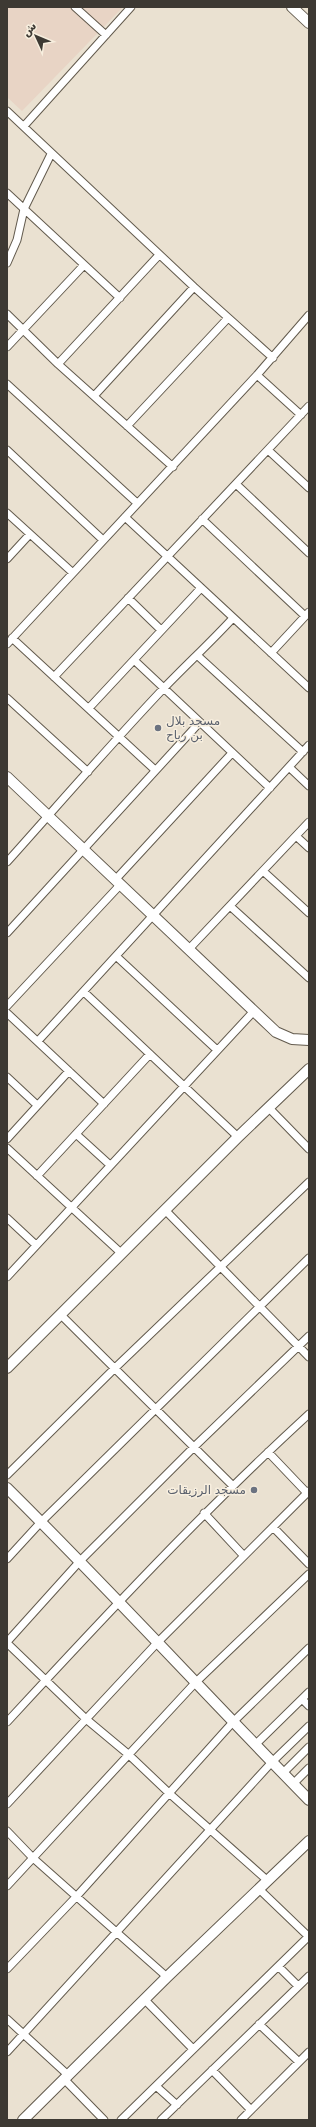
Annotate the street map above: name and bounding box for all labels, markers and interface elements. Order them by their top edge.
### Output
north arrow [16,16,56,56]
text: ش [19,19,39,39]
place label: مسجد بلال بن رباح [166,714,220,743]
marker: مسجد بلال بن رباح [153,723,163,733]
place label: مسجد الرزيقات [167,1483,246,1498]
marker: مسجد الرزيقات [249,1485,259,1495]

